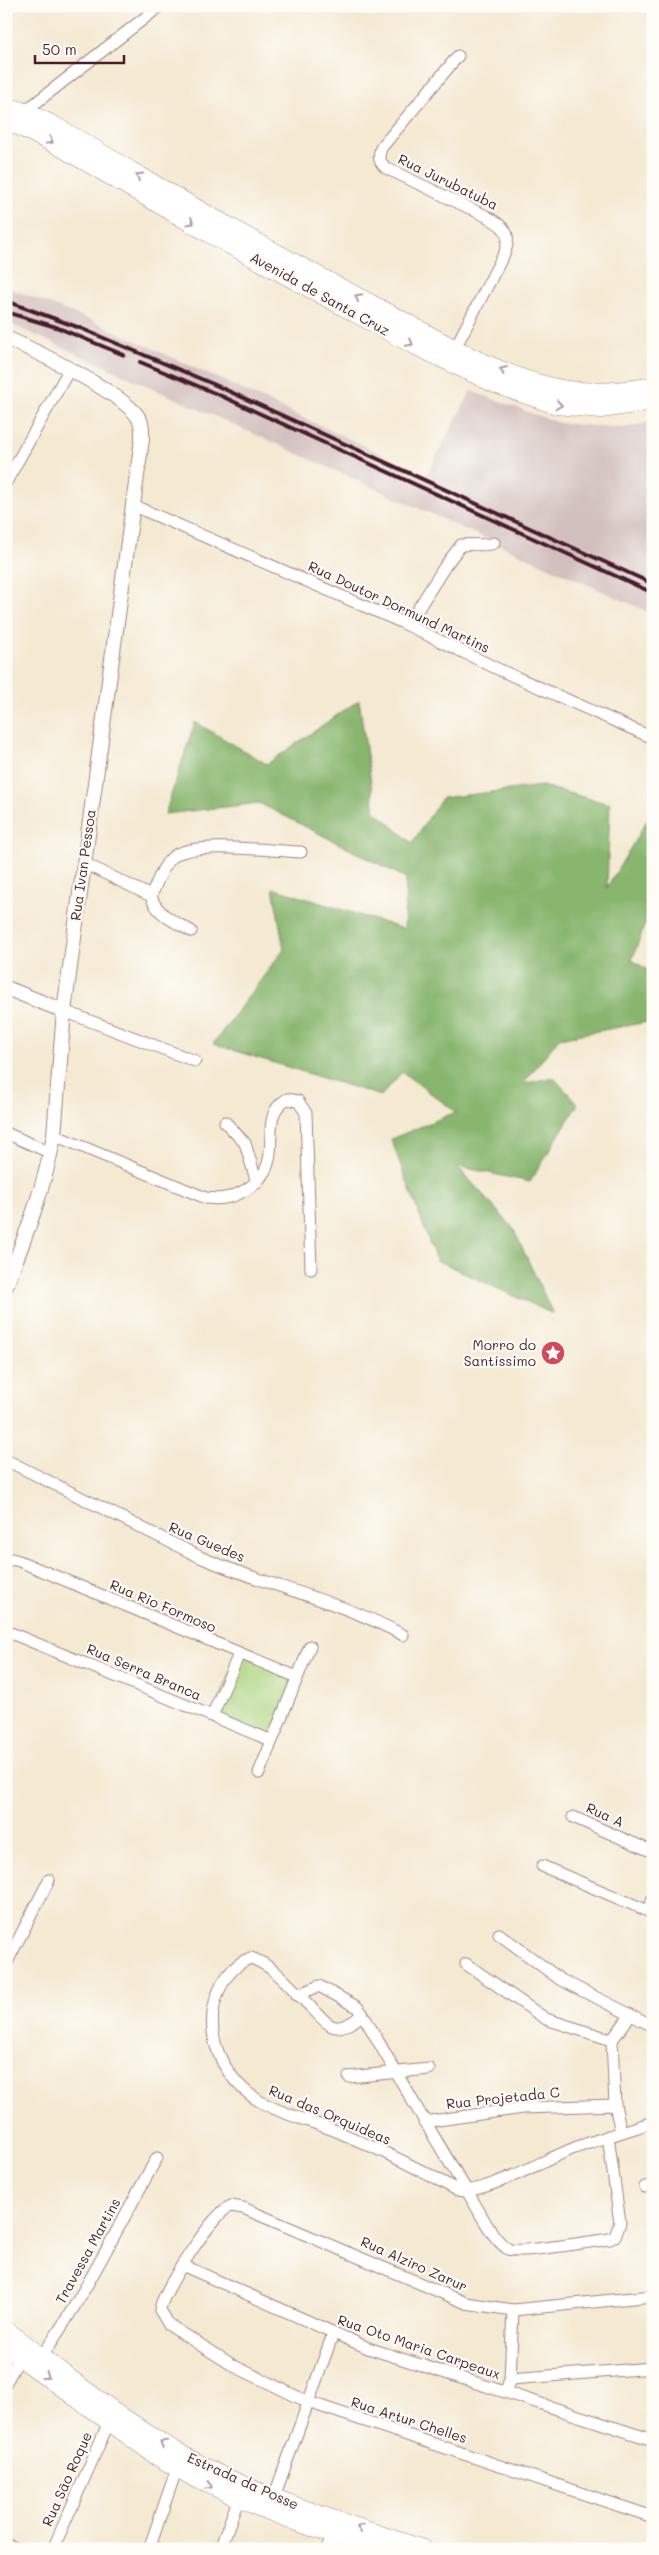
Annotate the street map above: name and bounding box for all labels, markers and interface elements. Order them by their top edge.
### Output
scale bar [35,32,124,64]
text: 50 m [42,39,77,59]
one-way arrow [45,135,54,145]
street label: Rua Jurubatuba [395,149,501,214]
one-way arrow [136,172,145,182]
one-way arrow [185,216,194,226]
street label: Avenida de Santa Cruz [247,247,394,340]
one-way arrow [354,293,363,303]
one-way arrow [404,337,413,347]
one-way arrow [499,366,508,377]
one-way arrow [555,399,564,409]
street label: Rua Doutor Dormund Martins [305,556,493,657]
street label: Rua Ivan Pessoa [65,808,100,922]
place label: Morro do Santíssimo [464,1335,536,1370]
place icon: Morro do Santíssimo [540,1340,566,1366]
street label: Rua Guedes [166,1517,248,1566]
street label: Rua Rio Formoso [107,1575,219,1636]
street label: Rua Serra Branca [84,1639,204,1704]
street label: Rua A [583,1798,627,1831]
street label: Rua das Orquideas [266,2080,394,2149]
street label: Rua Projetada C [445,2082,561,2113]
street label: Travessa Martins [51,2194,125,2307]
street label: Rua Alziro Zarur [358,2232,470,2296]
street label: Rua Oto Maria Carpeaux [335,2310,503,2383]
one-way arrow [40,2370,49,2379]
street label: Rua Artur Chelles [349,2392,470,2447]
street label: Rua São Roque [37,2428,96,2529]
one-way arrow [160,2440,169,2450]
street label: Estrada da Posse [185,2447,302,2514]
one-way arrow [204,2479,213,2489]
one-way arrow [357,2524,365,2534]

